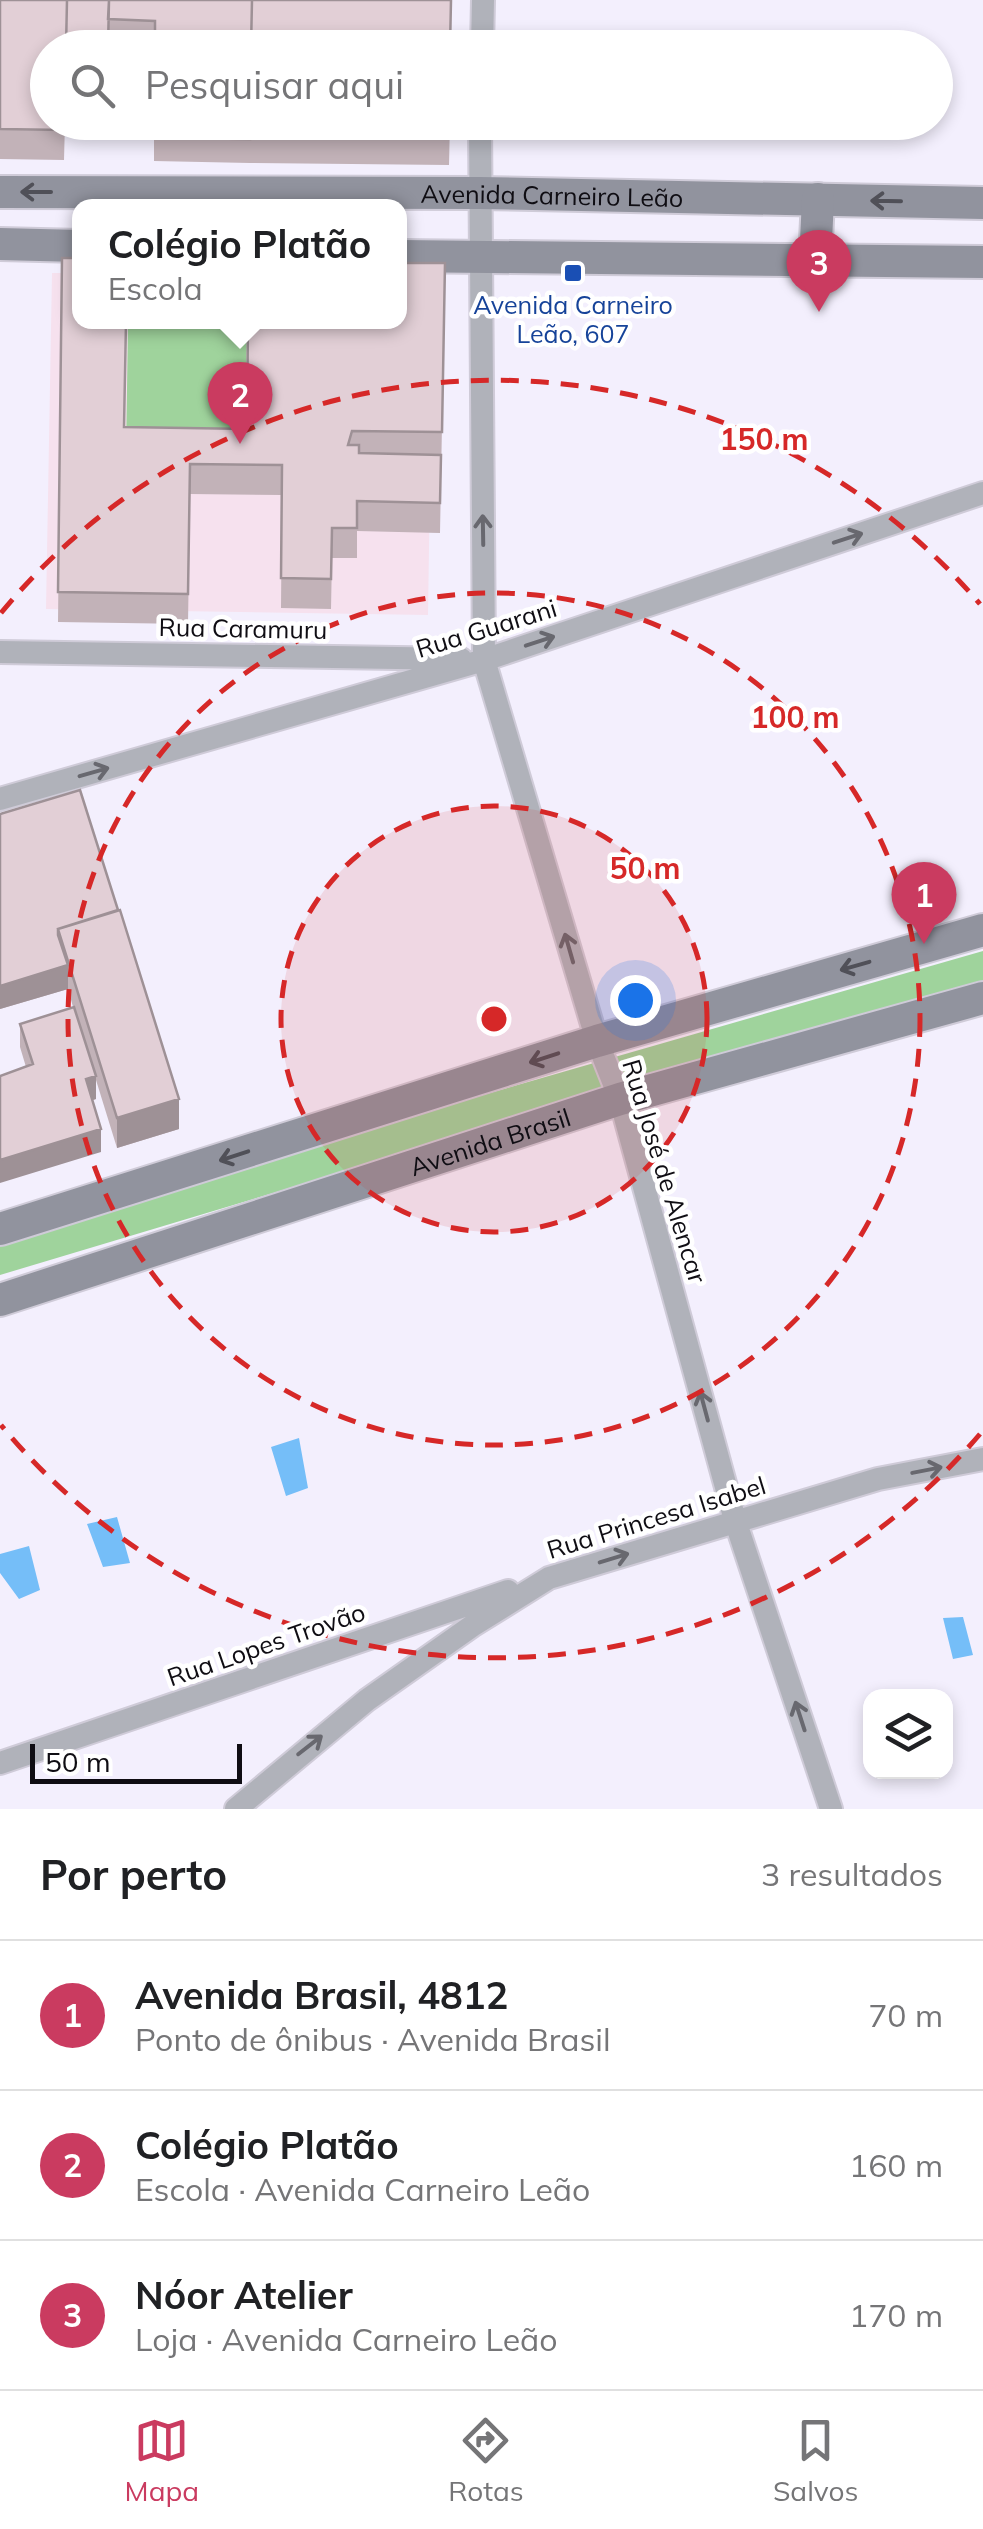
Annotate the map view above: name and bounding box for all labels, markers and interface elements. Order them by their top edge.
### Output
search box [30,30,953,140]
icon: search [65,58,120,113]
text: Pesquisar aqui [145,61,404,109]
street label: Avenida Carneiro Leão [421,177,684,213]
one-way arrow [20,182,52,202]
one-way arrow [870,191,902,210]
popup [72,199,407,329]
text: Colégio Platão [108,220,371,268]
pin: 3 [786,230,852,312]
marker: Avenida Carneiro Leão, 607 [562,262,584,284]
text: Escola [108,268,203,308]
place label: Avenida Carneiro Leão, 607 [473,289,673,349]
pin: 2 [208,362,272,444]
text: 150 m [719,420,809,458]
one-way arrow [473,514,492,546]
one-way arrow [832,528,863,546]
street label: Rua Guarani [412,592,560,664]
street label: Rua Caramuru [158,611,328,645]
one-way arrow [524,631,555,649]
text: 100 m [750,698,840,736]
one-way arrow [78,762,109,780]
text: 50 m [609,849,681,887]
pin: 1 [892,862,956,944]
one-way arrow [559,932,577,964]
one-way arrow [840,958,872,976]
your location [610,975,661,1026]
centre of rings [476,1001,512,1037]
one-way arrow [528,1050,560,1068]
street label: Rua José de Alencar [616,1055,714,1287]
street label: Avenida Brasil [406,1101,574,1182]
one-way arrow [218,1148,250,1166]
one-way arrow [694,1391,712,1422]
one-way arrow [910,1459,942,1478]
street label: Rua Princesa Isabel [543,1469,769,1565]
one-way arrow [598,1547,629,1565]
street label: Rua Lopes Trovão [163,1596,369,1692]
map controls [863,1689,953,1779]
button: layers [863,1689,953,1779]
one-way arrow [790,1701,808,1733]
one-way arrow [296,1735,323,1756]
scale bar [30,1739,242,1784]
text: 50 m [45,1744,111,1779]
text: Por perto [40,1848,227,1901]
text: 3 resultados [761,1854,943,1894]
text: Avenida Brasil, 4812 [135,1971,508,2019]
text: 1 [63,1995,82,2035]
text: 70 m [868,1995,943,2035]
text: Ponto de ônibus · Avenida Brasil [135,2019,611,2059]
text: Colégio Platão [135,2121,399,2169]
text: 2 [63,2145,82,2185]
text: 160 m [849,2145,943,2185]
text: Escola · Avenida Carneiro Leão [135,2169,590,2209]
text: Nóor Atelier [135,2271,353,2319]
text: 3 [63,2295,82,2335]
text: 170 m [849,2295,943,2335]
text: Loja · Avenida Carneiro Leão [135,2319,558,2359]
tab: Mapa [125,2413,199,2508]
tab: Rotas [448,2413,524,2508]
tab: Salvos [773,2413,858,2508]

